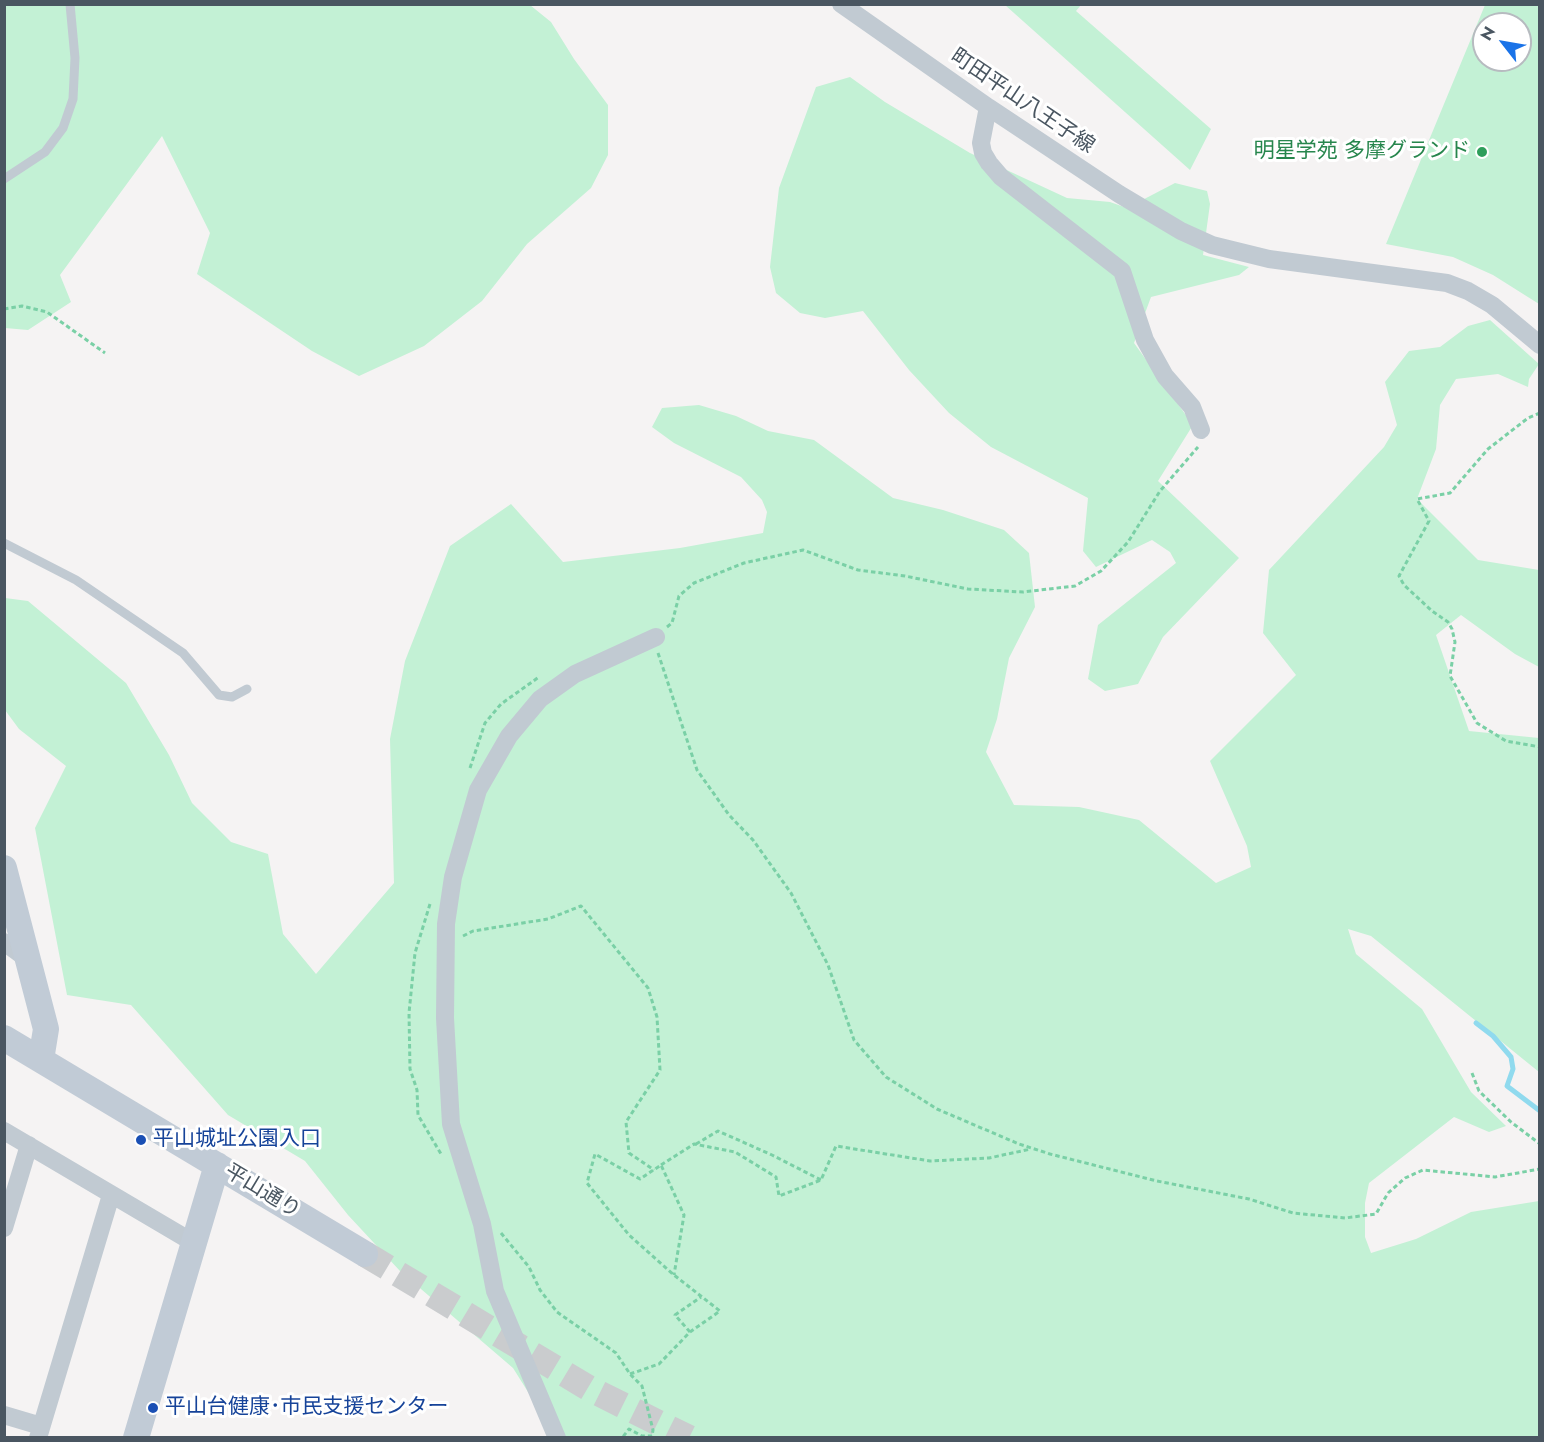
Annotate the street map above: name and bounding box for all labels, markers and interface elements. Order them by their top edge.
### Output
north arrow [1472,12,1532,72]
text: N [1475,22,1501,45]
street label: 町田平山八王子線 [945,45,1099,159]
place label: 明星学苑 多摩グランド [1254,139,1470,165]
marker: 明星学苑 多摩グランド [1475,145,1489,159]
place label: 平山城址公園入口 [153,1127,321,1153]
marker: 平山城址公園入口 [134,1133,148,1147]
street label: 平山通り [220,1160,304,1224]
place label: 平山台健康･市民支援センター [165,1395,448,1421]
marker: 平山台健康･市民支援センター [146,1401,160,1415]

